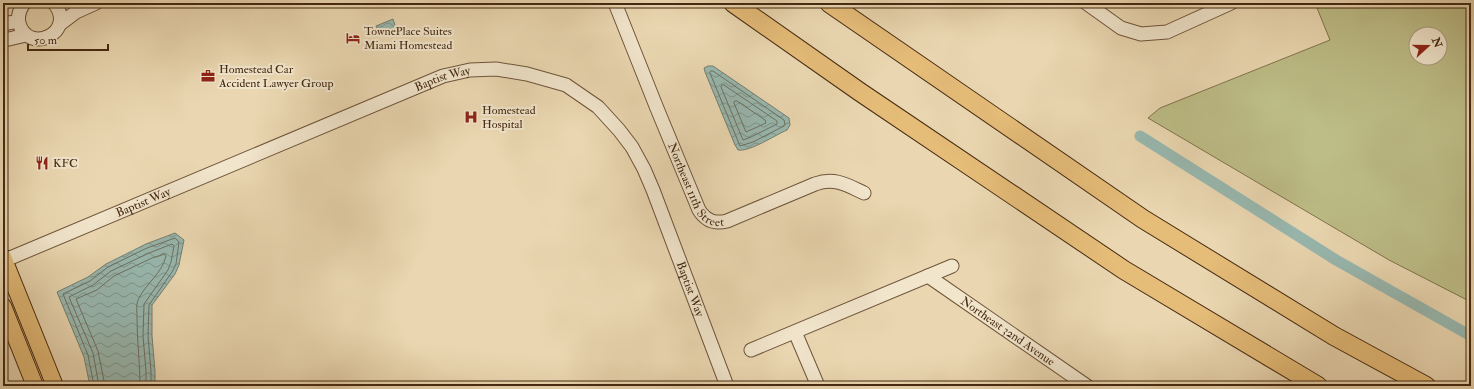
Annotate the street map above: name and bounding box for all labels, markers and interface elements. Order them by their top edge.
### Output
place label: TownePlace Suites Miami Homestead [364,24,452,53]
scale bar [28,26,108,52]
north arrow [1408,26,1448,66]
hotel icon: TownePlace Suites Miami Homestead [345,30,361,46]
text: 50 m [34,33,58,48]
text: N [1429,35,1445,51]
place label: Homestead Car Accident Lawyer Group [218,62,334,91]
street label: Baptist Way [412,63,472,95]
office icon: Homestead Car Accident Lawyer Group [200,68,216,84]
place label: Homestead Hospital [482,103,536,132]
hospital icon: Homestead Hospital [463,109,479,125]
street label: Northeast 11th Street [664,141,725,230]
restaurant icon: KFC [34,155,50,171]
place label: KFC [53,156,78,171]
street label: Baptist Way [114,184,174,221]
street label: Baptist Way [673,259,707,320]
street label: Northeast 32nd Avenue [957,294,1058,369]

